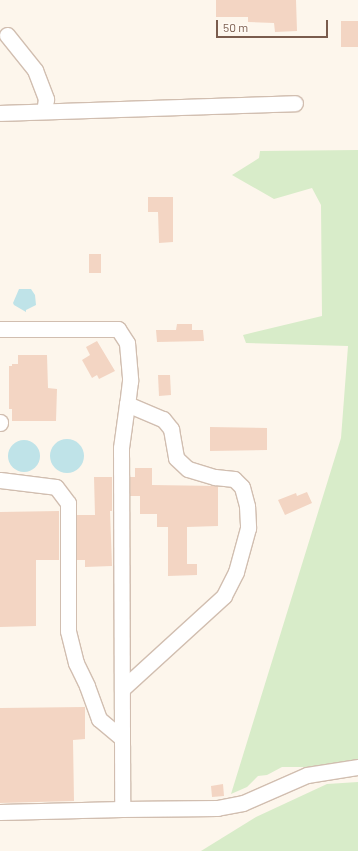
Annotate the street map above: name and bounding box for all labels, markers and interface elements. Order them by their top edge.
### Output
scale bar [218,12,330,38]
text: 50 m [223,20,248,34]

